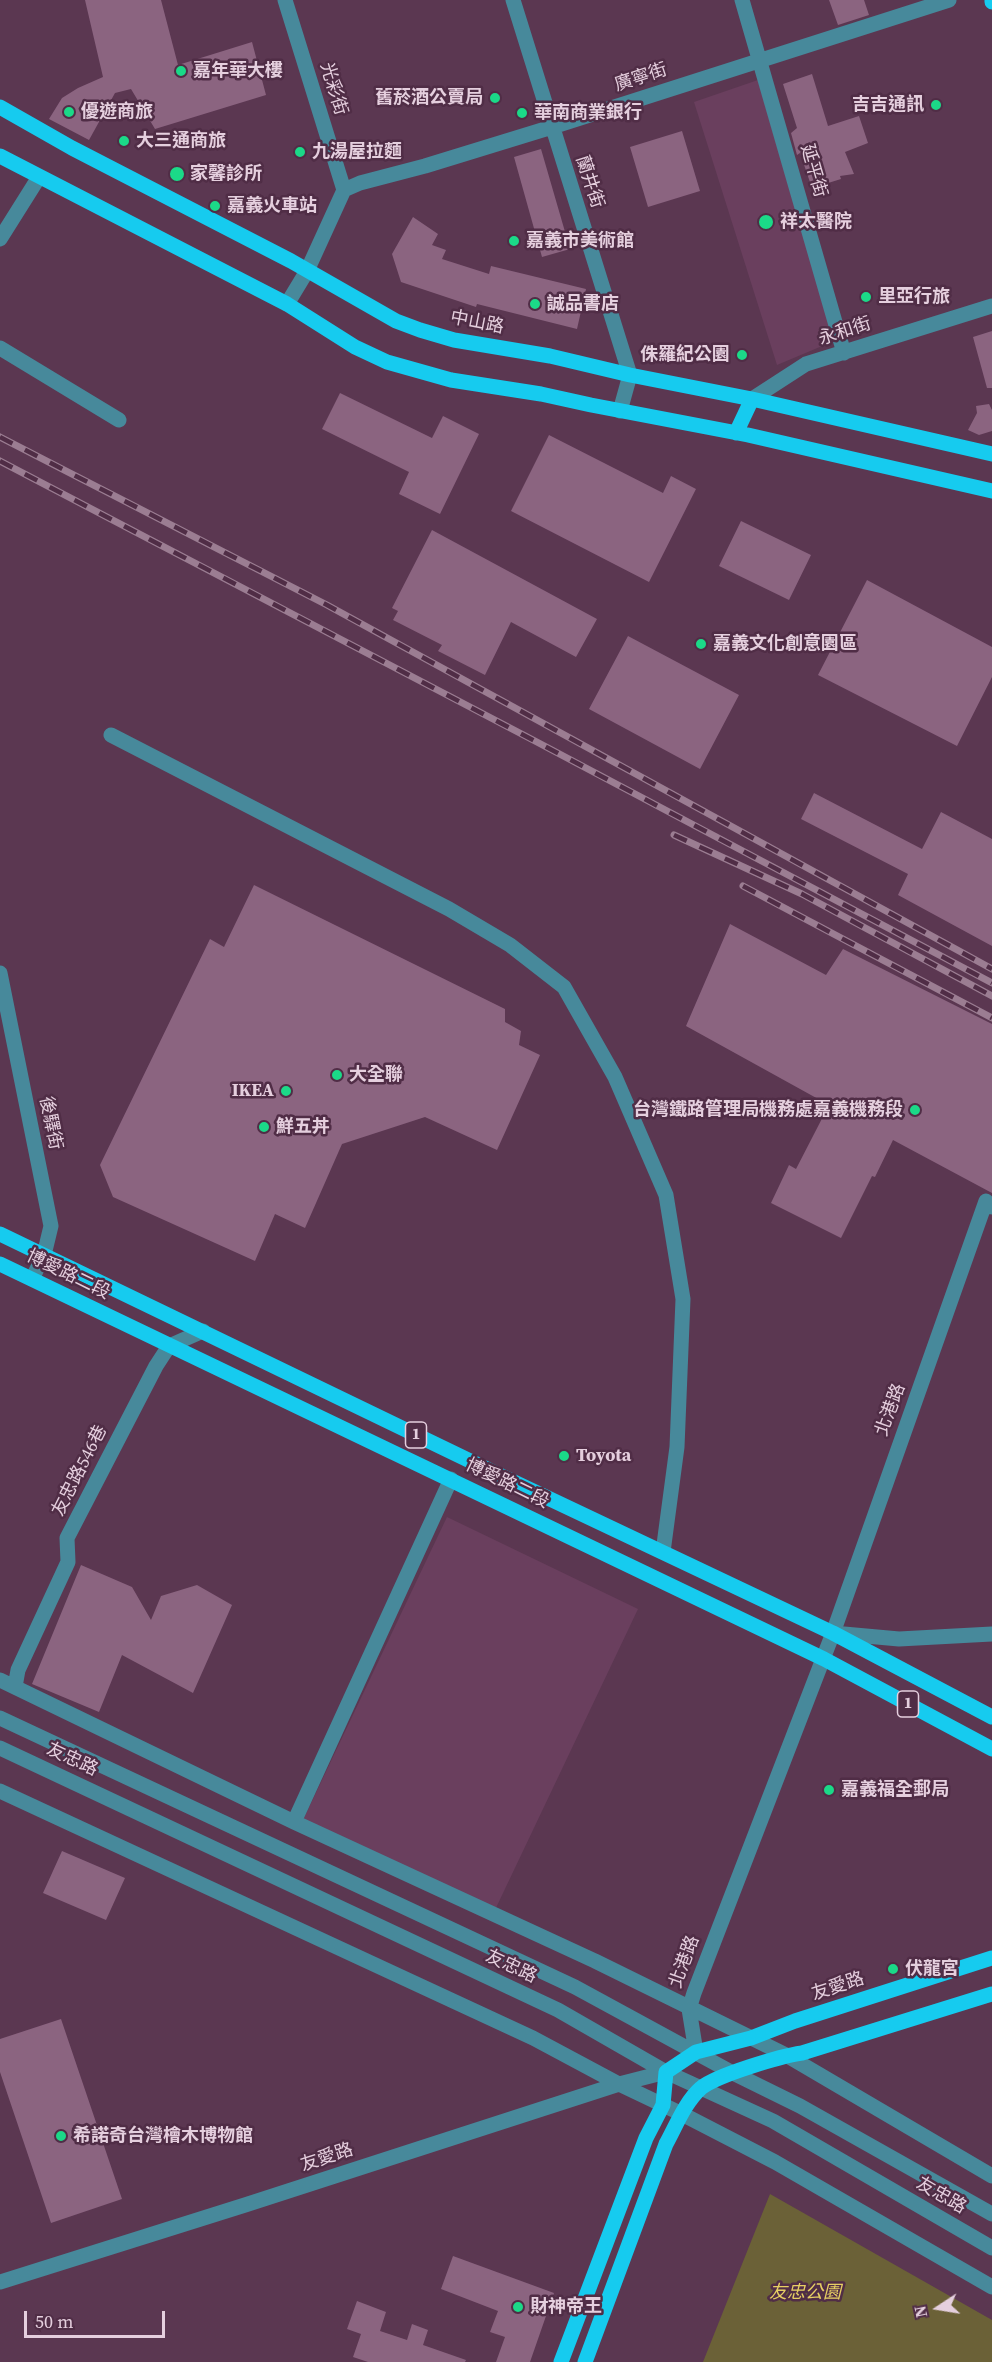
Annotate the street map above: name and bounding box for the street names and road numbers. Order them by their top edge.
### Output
street label: 廣寧街 [612,59,670,97]
street label: 光彩街 [315,60,351,118]
street label: 延平街 [795,142,831,200]
street label: 蘭井街 [570,153,608,211]
street label: 中山路 [448,307,506,339]
street label: 永和街 [816,313,874,351]
street label: 後驛街 [34,1094,66,1152]
street label: 博愛路二段 [23,1246,113,1304]
street label: 北港路 [872,1381,910,1439]
street label: 友忠路546巷 [48,1422,112,1520]
road number: 1 [406,1422,426,1448]
street label: 博愛路二段 [462,1455,552,1513]
road number: 1 [898,1691,918,1717]
street label: 友忠路 [43,1739,101,1781]
street label: 北港路 [666,1933,704,1991]
street label: 友忠路 [482,1946,540,1988]
street label: 友愛路 [809,1968,867,2006]
street label: 友愛路 [298,2139,356,2177]
street label: 友忠路 [912,2173,970,2219]

